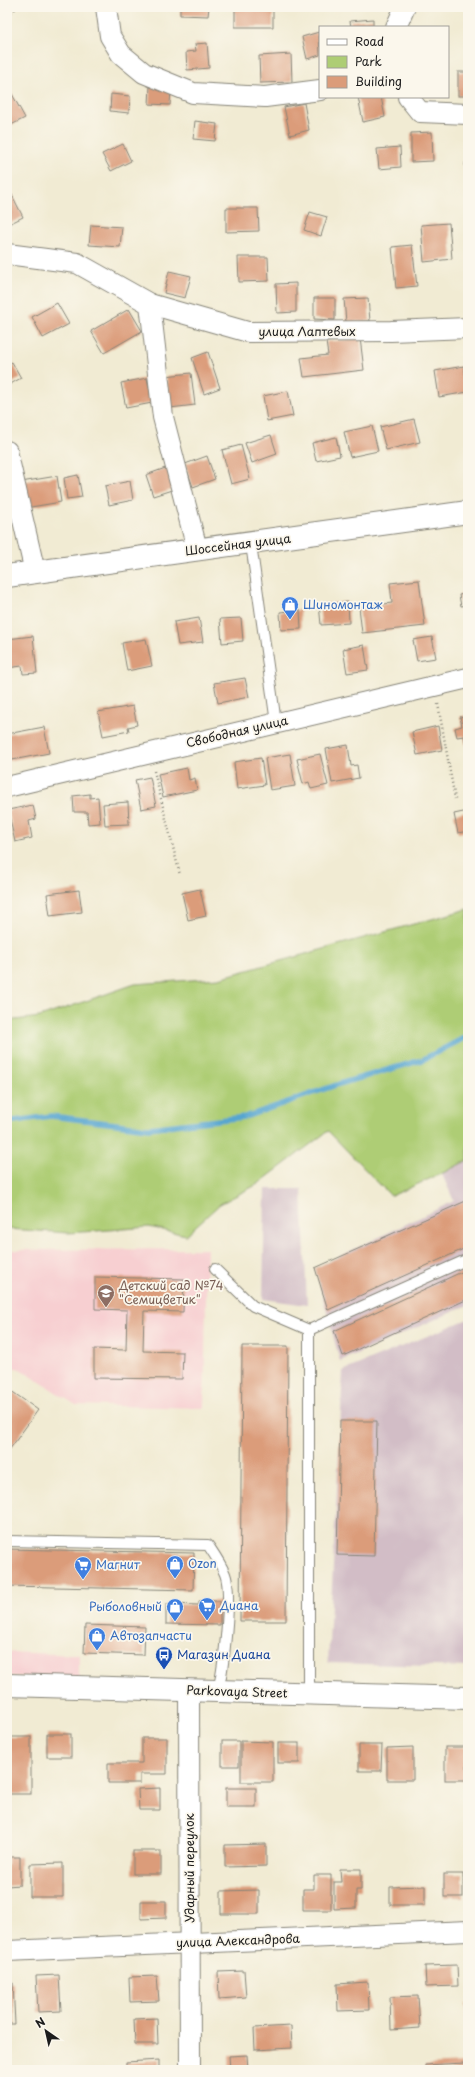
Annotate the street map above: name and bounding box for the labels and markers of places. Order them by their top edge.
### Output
shop icon: Шиномонтаж [280,595,300,620]
place label: Шиномонтаж [303,595,383,613]
place label: Детский сад №74 "Семицветик" [118,1276,224,1308]
school or university icon: Детский сад №74 "Семицветик" [96,1283,116,1308]
shop icon: Ozon [165,1554,185,1579]
place label: Ozon [188,1554,217,1572]
supermarket icon: Магнит [73,1555,93,1580]
place label: Магнит [96,1555,141,1573]
supermarket icon: Диана [197,1596,217,1621]
place label: Диана [219,1596,259,1614]
place label: Рыболовный [89,1597,162,1615]
shop icon: Рыболовный [165,1597,185,1622]
shop icon: Автозапчасти [87,1626,107,1651]
place label: Автозапчасти [110,1626,192,1644]
bus stop icon: Магазин Диана [154,1645,174,1670]
place label: Магазин Диана [177,1645,271,1663]

